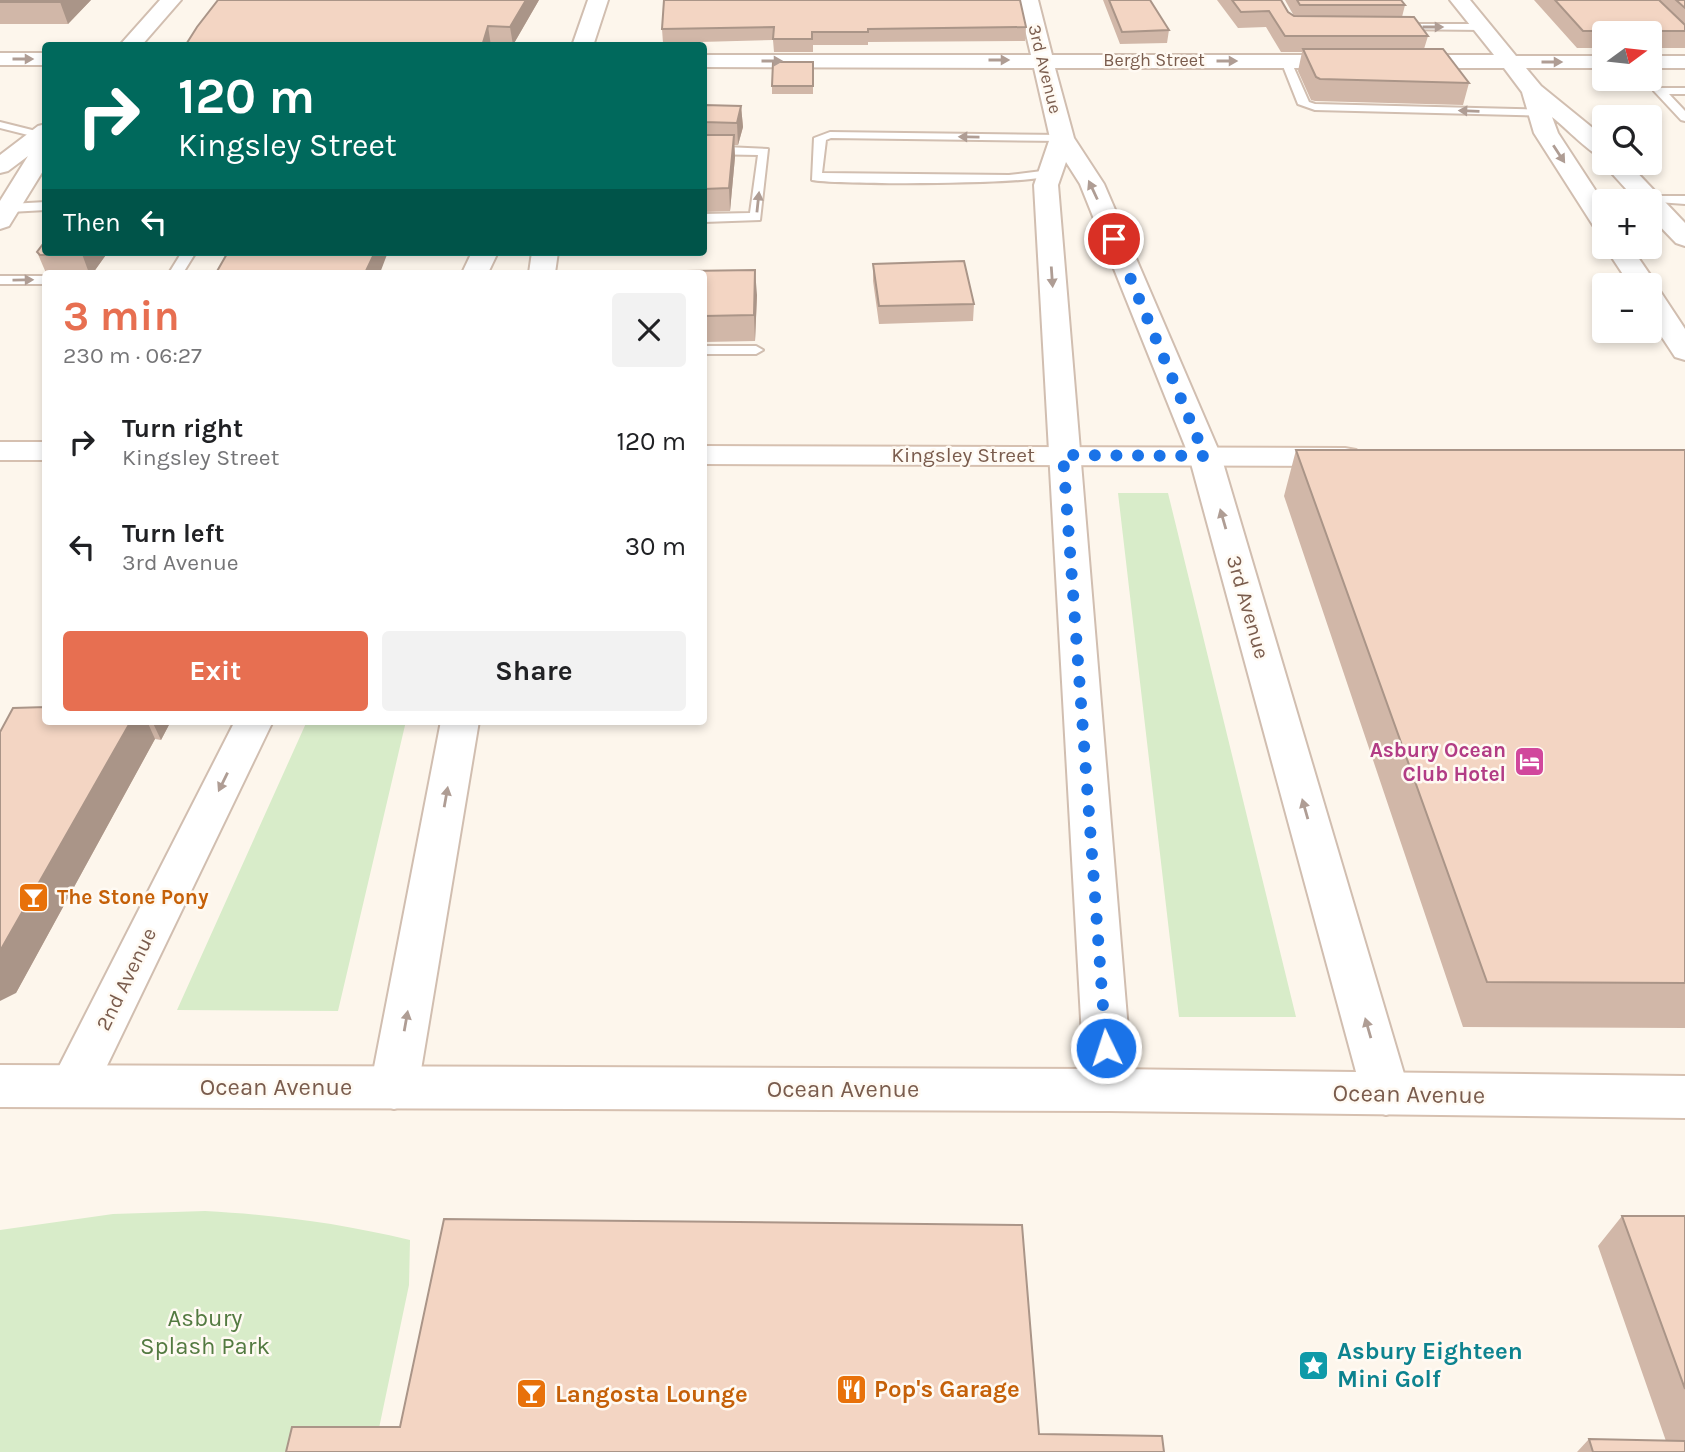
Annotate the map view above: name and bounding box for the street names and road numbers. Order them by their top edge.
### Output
street label: 3rd Avenue [1023,22,1067,116]
street label: Bergh Street [1103,49,1205,71]
street label: Kingsley Street [891,443,1035,467]
street label: 3rd Avenue [1222,552,1274,662]
street label: 2nd Avenue [91,924,161,1034]
street label: Ocean Avenue [200,1073,352,1101]
street label: Ocean Avenue [767,1075,919,1103]
street label: Ocean Avenue [1332,1079,1486,1109]

